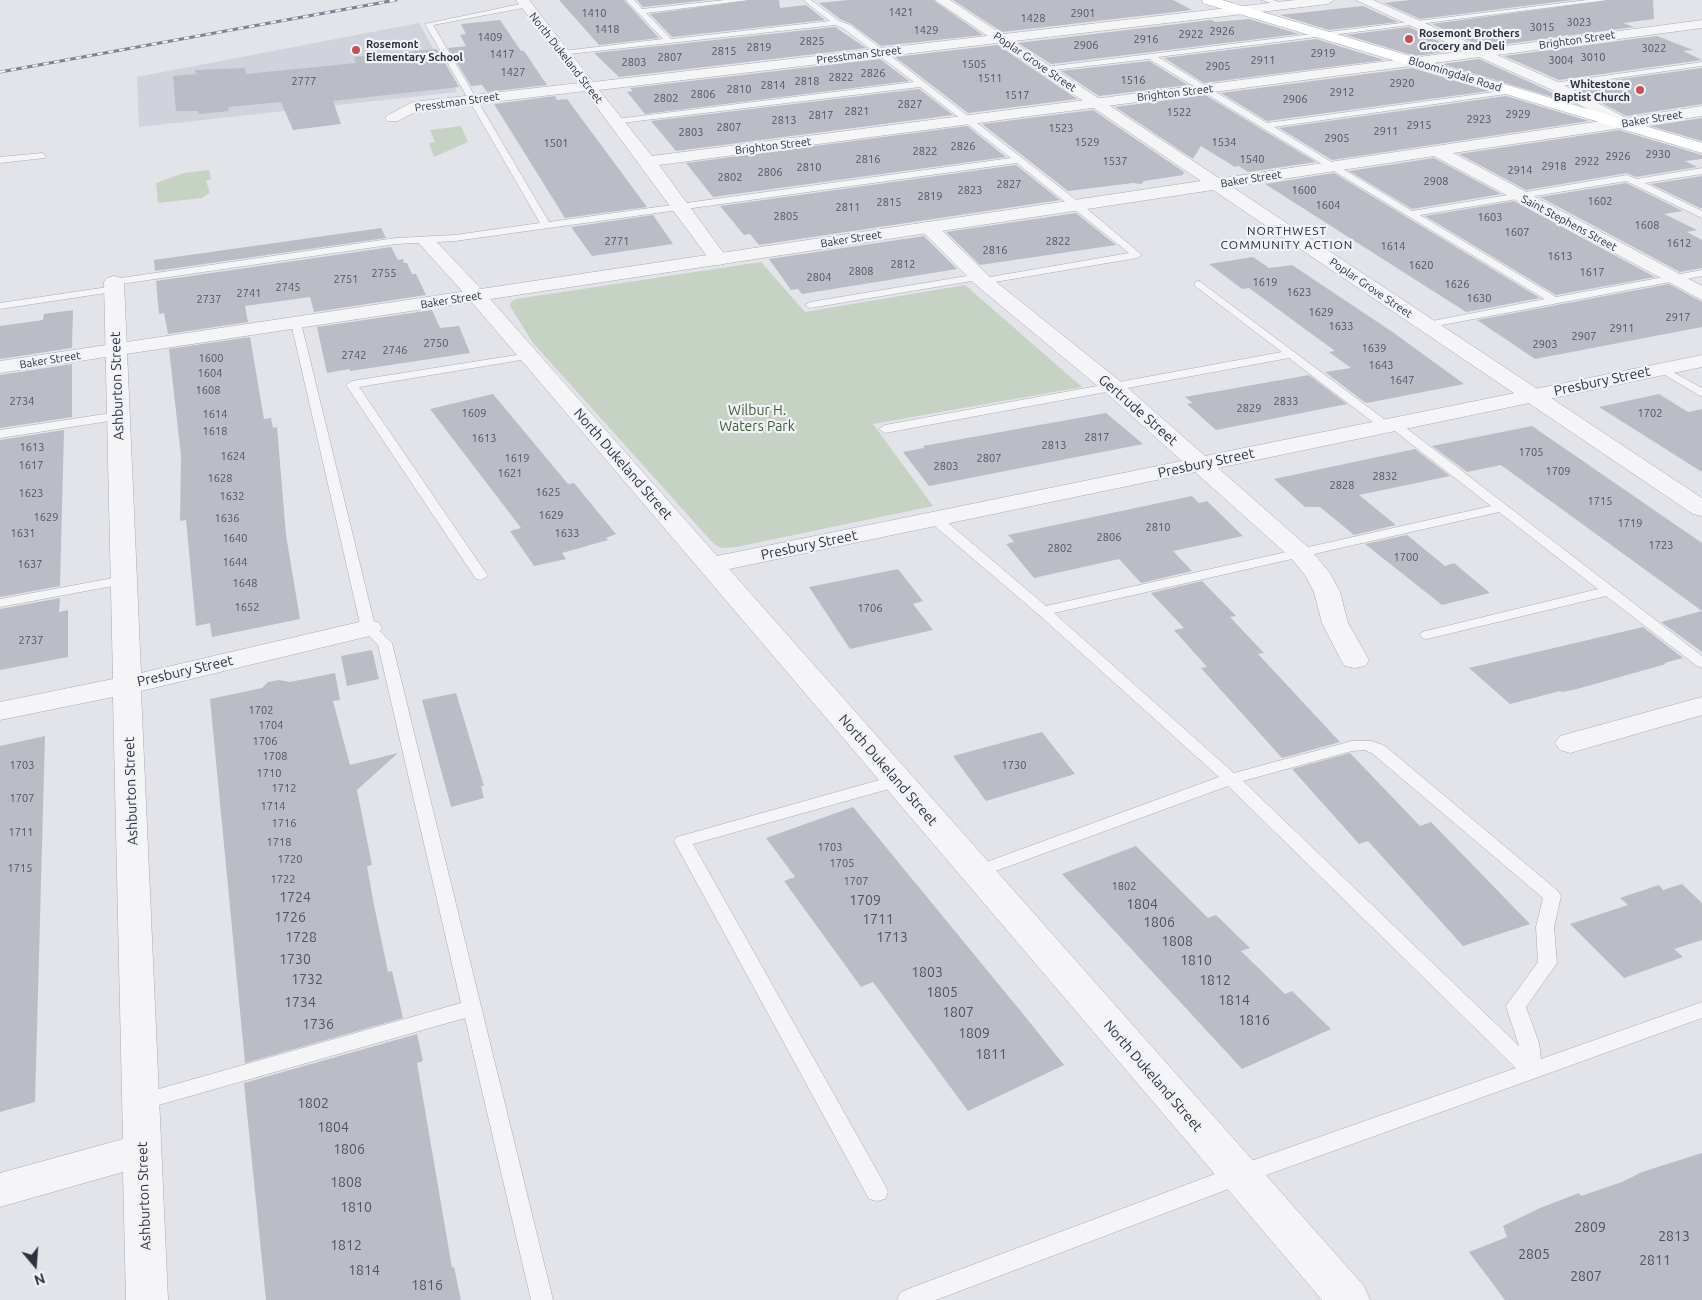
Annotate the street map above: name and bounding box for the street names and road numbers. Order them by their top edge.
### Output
street label: North Dukeland Street [526,10,606,106]
street label: Brighton Street [1538,28,1616,52]
street label: Poplar Grove Street [991,29,1079,95]
street label: Presstman Street [816,43,902,67]
street label: Bloomingdale Road [1407,54,1503,94]
street label: Brighton Street [1136,82,1214,104]
street label: Presstman Street [414,90,500,114]
street label: Baker Street [1621,108,1683,130]
street label: Brighton Street [734,135,812,157]
street label: Baker Street [1220,168,1282,190]
street label: Saint Stephens Street [1519,192,1619,254]
street label: Baker Street [820,228,882,250]
street label: Poplar Grove Street [1327,255,1415,321]
street label: Baker Street [420,289,482,311]
street label: Ashburton Street [107,331,127,441]
street label: Baker Street [19,349,81,371]
street label: Presbury Street [1552,363,1652,399]
street label: Gertrude Street [1095,371,1181,449]
street label: North Dukeland Street [570,405,676,523]
street label: Presbury Street [1156,445,1256,481]
street label: Presbury Street [759,527,859,563]
street label: Presbury Street [135,652,235,690]
street label: North Dukeland Street [835,711,941,829]
street label: Ashburton Street [121,736,141,846]
street label: North Dukeland Street [1100,1017,1206,1135]
street label: Ashburton Street [134,1141,154,1251]

